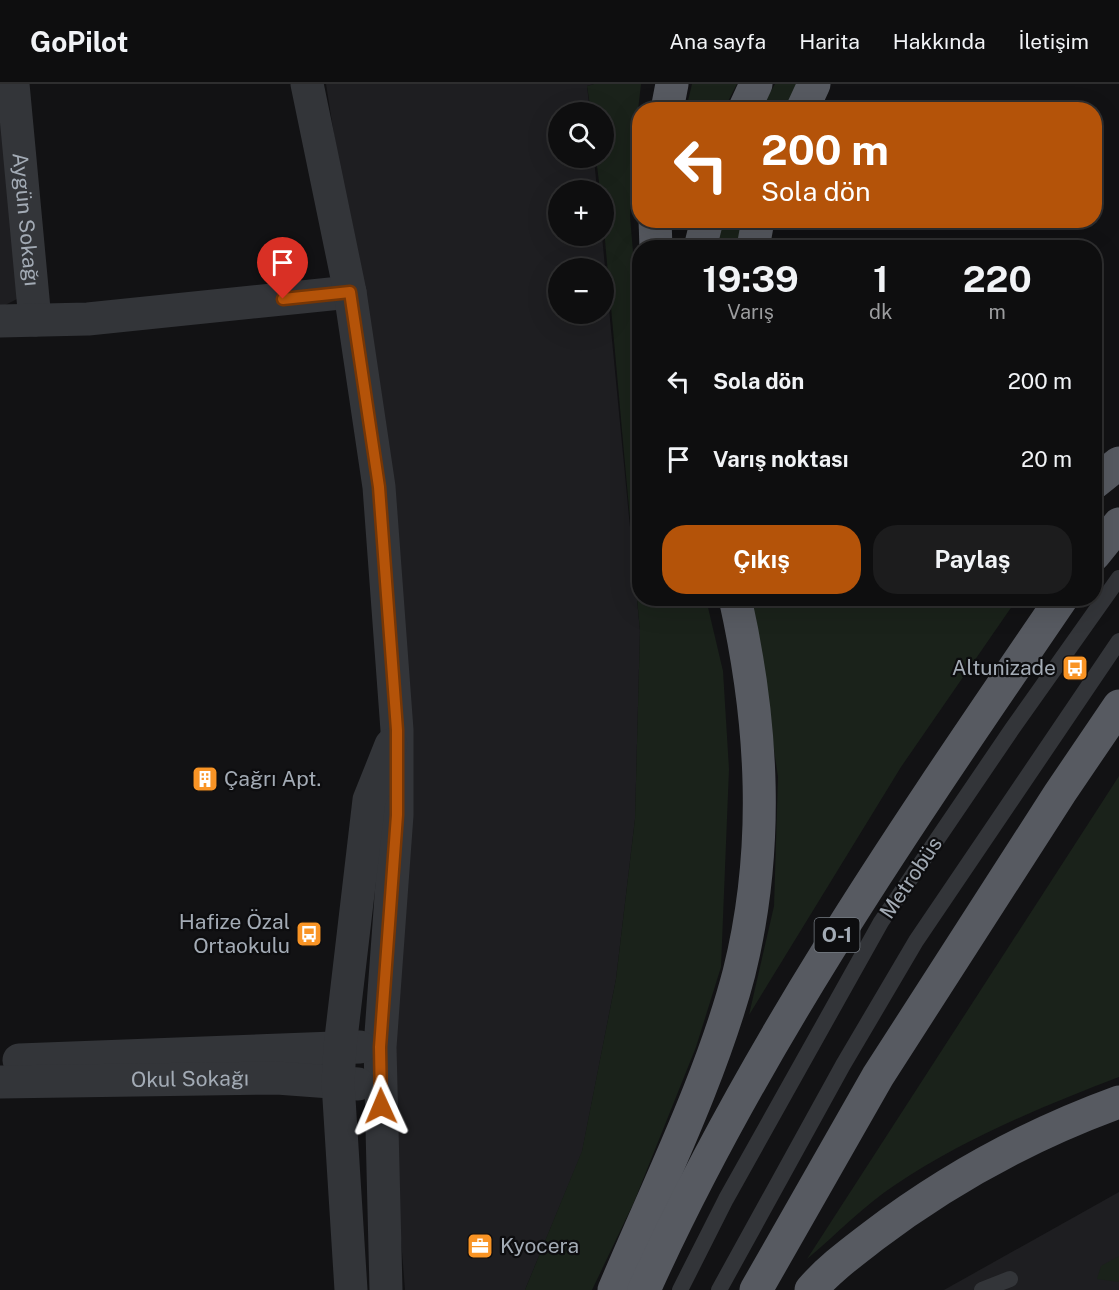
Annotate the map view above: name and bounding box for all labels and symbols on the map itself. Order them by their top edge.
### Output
street label: Aygün Sokağı [7,151,45,287]
pin [257,237,308,299]
bus stop icon: Altunizade [1060,653,1090,683]
place label: Altunizade [952,655,1056,680]
building icon: Çağrı Apt. [190,764,220,794]
place label: Çağrı Apt. [224,766,321,791]
street label: Metrobüs [874,832,947,923]
place label: Hafize Özal Ortaokulu [179,909,290,958]
road number: O-1 [814,918,860,952]
bus stop icon: Hafize Özal Ortaokulu [294,919,324,949]
street label: Okul Sokağı [131,1065,249,1092]
position arrow [349,1074,413,1138]
office icon: Kyocera [465,1231,495,1261]
place label: Kyocera [500,1233,579,1258]

